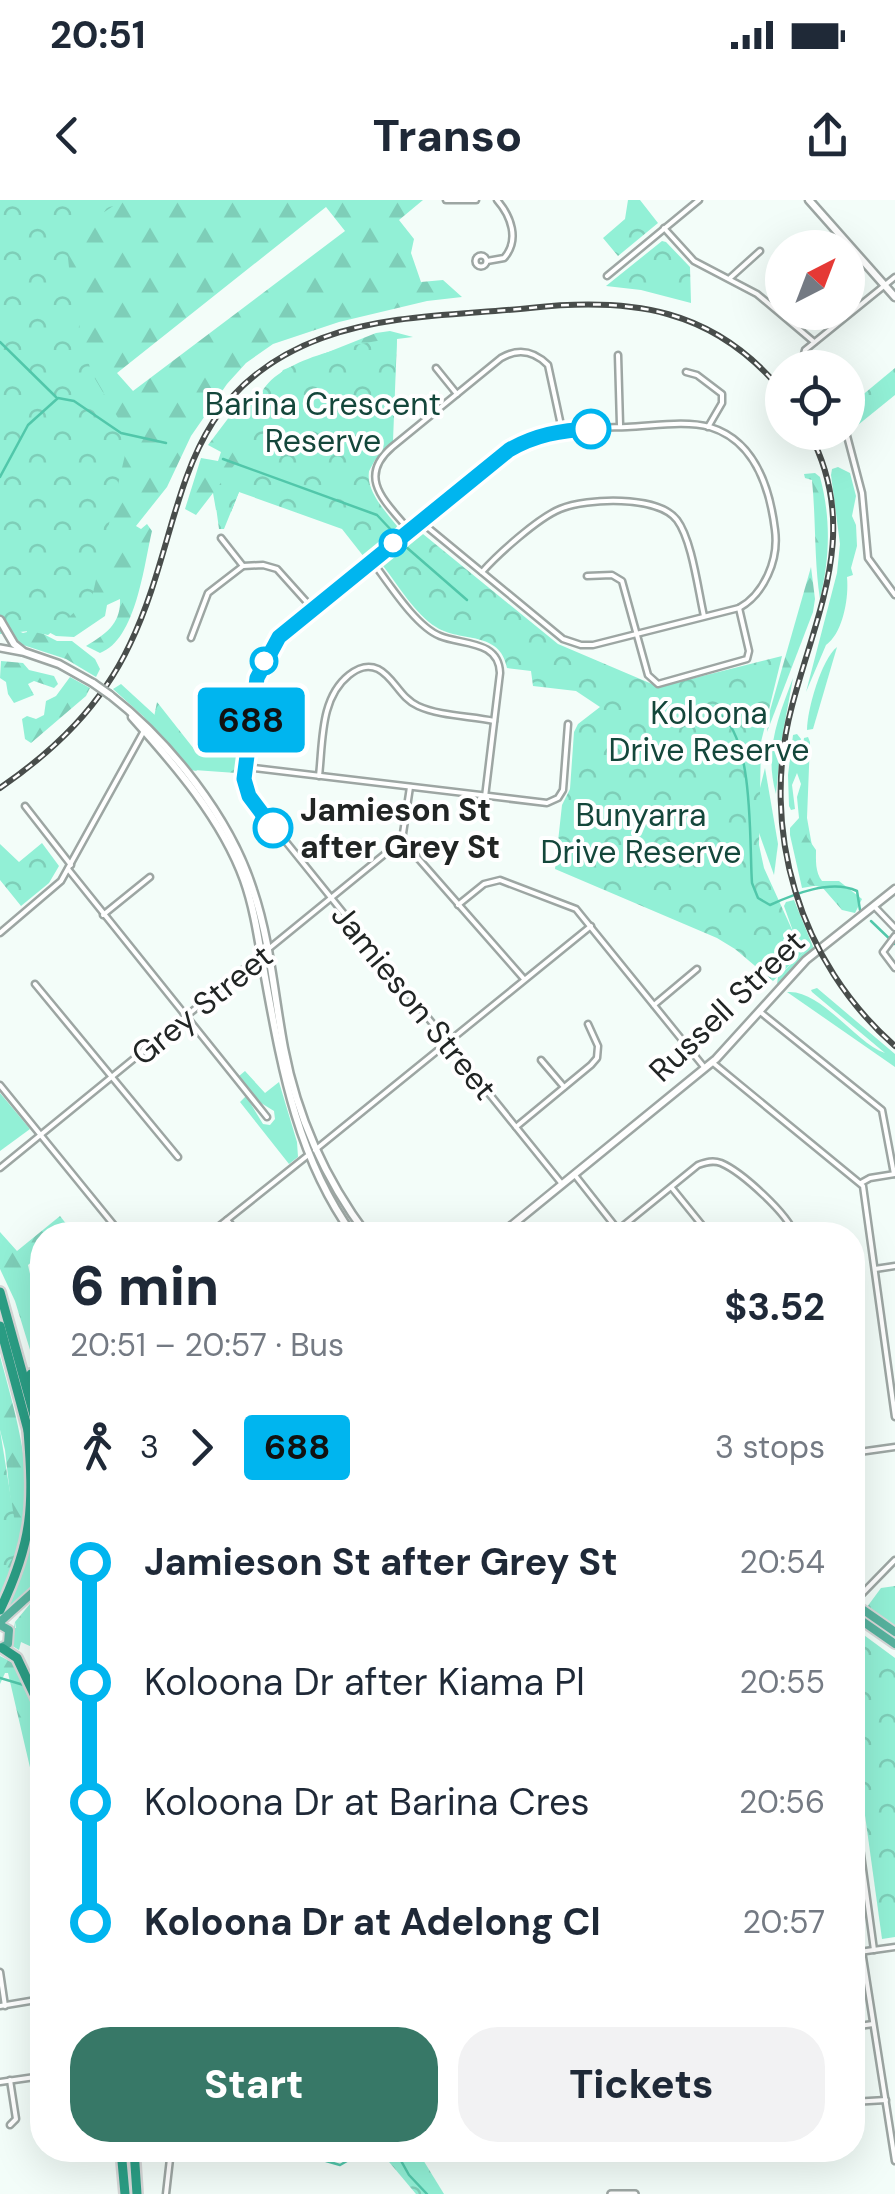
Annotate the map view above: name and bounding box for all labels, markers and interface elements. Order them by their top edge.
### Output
text: 20:51 [50,10,146,60]
text: Transo [373,106,522,165]
icon: back [40,108,95,163]
icon: share [800,108,855,163]
north arrow [765,230,865,330]
map controls [765,230,865,450]
button: locate [765,350,865,450]
park label: Barina Crescent Reserve [205,383,441,462]
unlabelled marker [572,410,610,448]
unlabelled marker [380,530,406,556]
unlabelled marker [251,648,277,674]
line badge: 688 [194,688,308,752]
park label: Koloona Drive Reserve [609,692,809,771]
text: 688 [218,697,284,743]
place label: Jamieson St after Grey St [300,789,500,868]
park label: Bunyarra Drive Reserve [541,794,741,873]
marker: Jamieson St after Grey St [254,809,292,847]
street label: Jamieson Street [322,895,506,1109]
street label: Russell Street [640,921,814,1091]
street label: Grey Street [123,935,281,1075]
text: 6 min [70,1250,219,1322]
text: $3.52 [724,1282,825,1332]
text: 20:51 – 20:57 · Bus [70,1324,344,1366]
icon: walk [70,1420,125,1475]
icon: forward [174,1420,229,1475]
text: 688 [264,1424,330,1470]
text: 3 [140,1426,159,1468]
text: 3 stops [715,1426,825,1468]
text: Jamieson St after Grey St [144,1537,618,1587]
text: 20:54 [740,1541,825,1583]
text: Koloona Dr after Kiama Pl [144,1657,585,1707]
text: 20:55 [739,1661,825,1703]
text: Koloona Dr at Barina Cres [144,1777,590,1827]
text: 20:56 [739,1781,825,1823]
text: Koloona Dr at Adelong Cl [144,1897,601,1947]
text: 20:57 [742,1901,825,1943]
button: Start [70,2027,438,2142]
button: Tickets [458,2027,825,2142]

